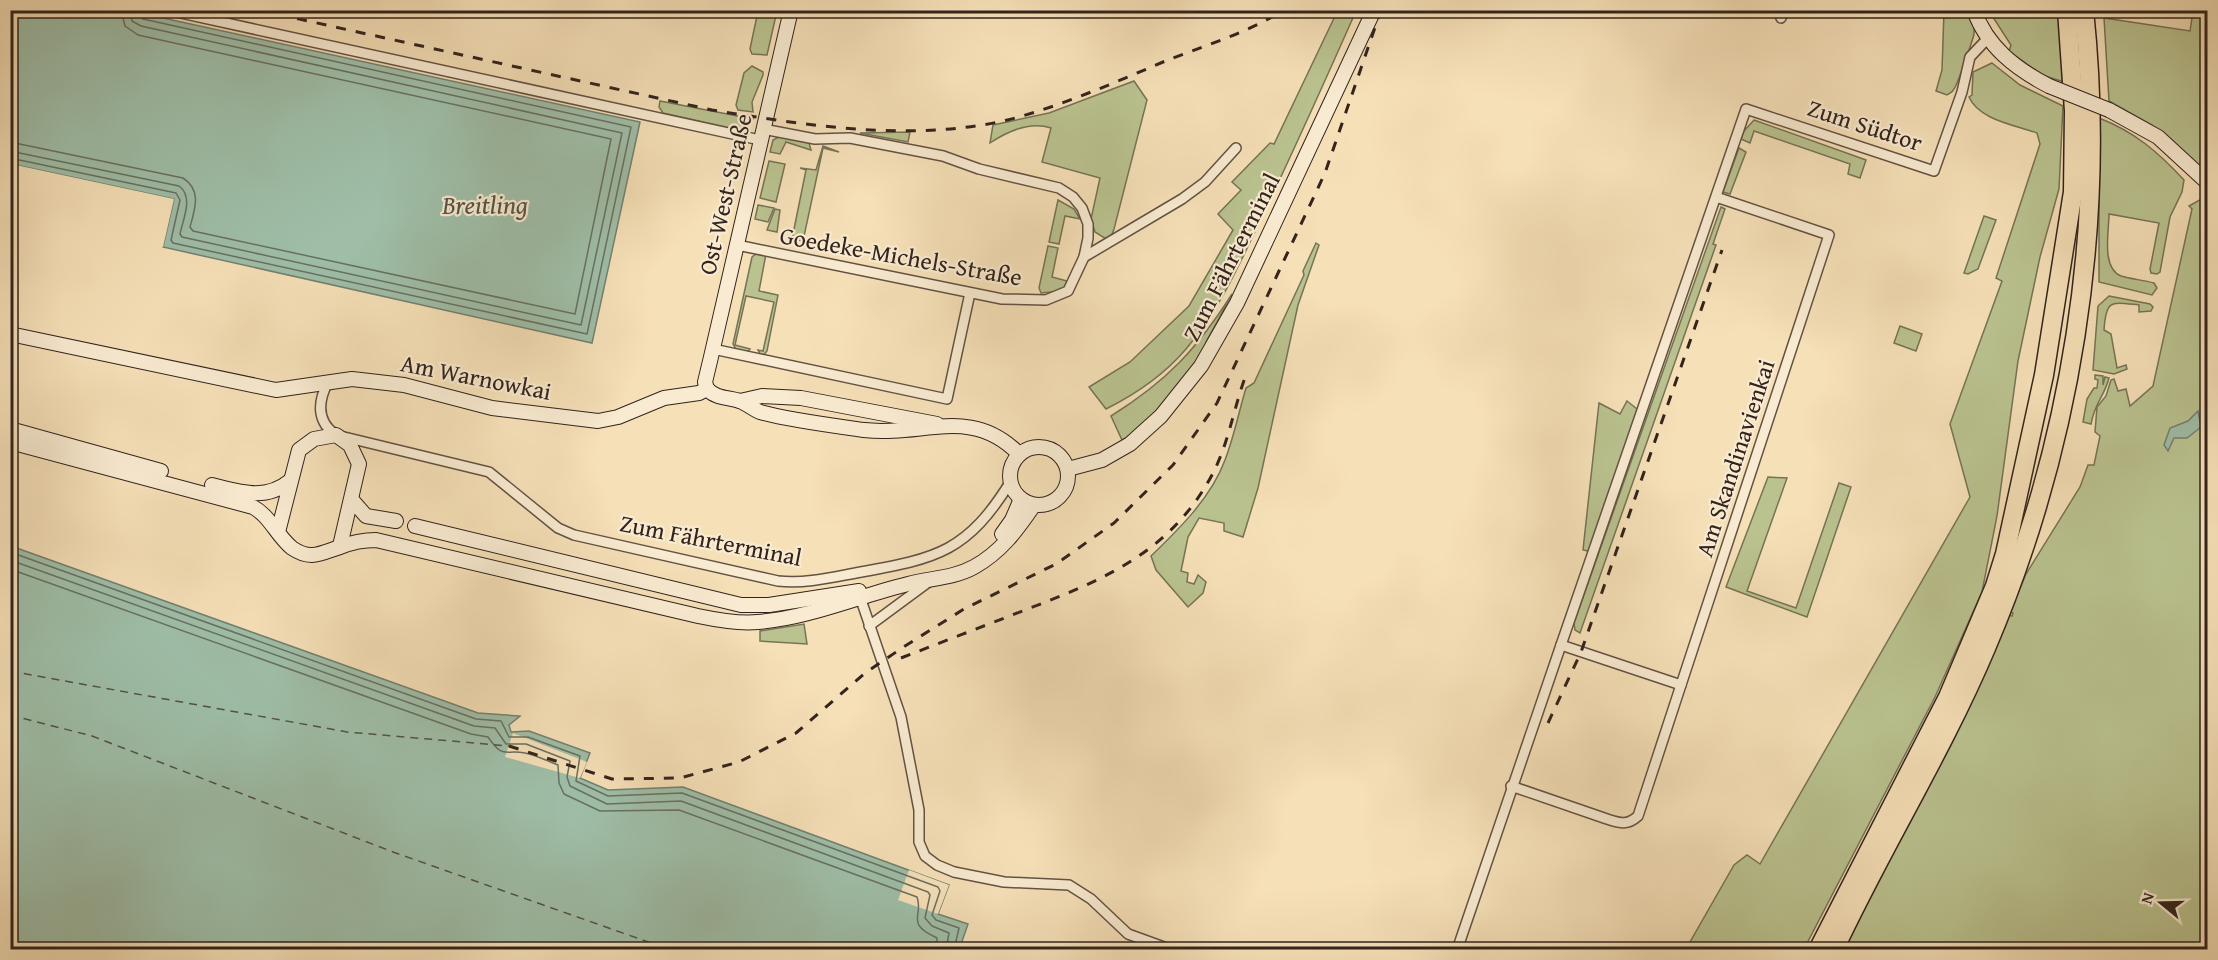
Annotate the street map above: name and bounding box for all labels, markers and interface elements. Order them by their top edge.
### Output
street label: Zum Südtor [1803,90,1927,160]
street label: Ost-West-Straße [689,110,761,278]
street label: Zum Fährterminal [1174,167,1289,347]
water label: Breitling [441,185,528,224]
street label: Goedeke-Michels-Straße [777,217,1025,295]
street label: Am Warnowkai [398,345,555,409]
street label: Am Skandinavienkai [1687,354,1784,561]
street label: Zum Fährterminal [617,505,805,575]
north arrow [2131,873,2191,933]
text: N [2134,889,2160,907]

